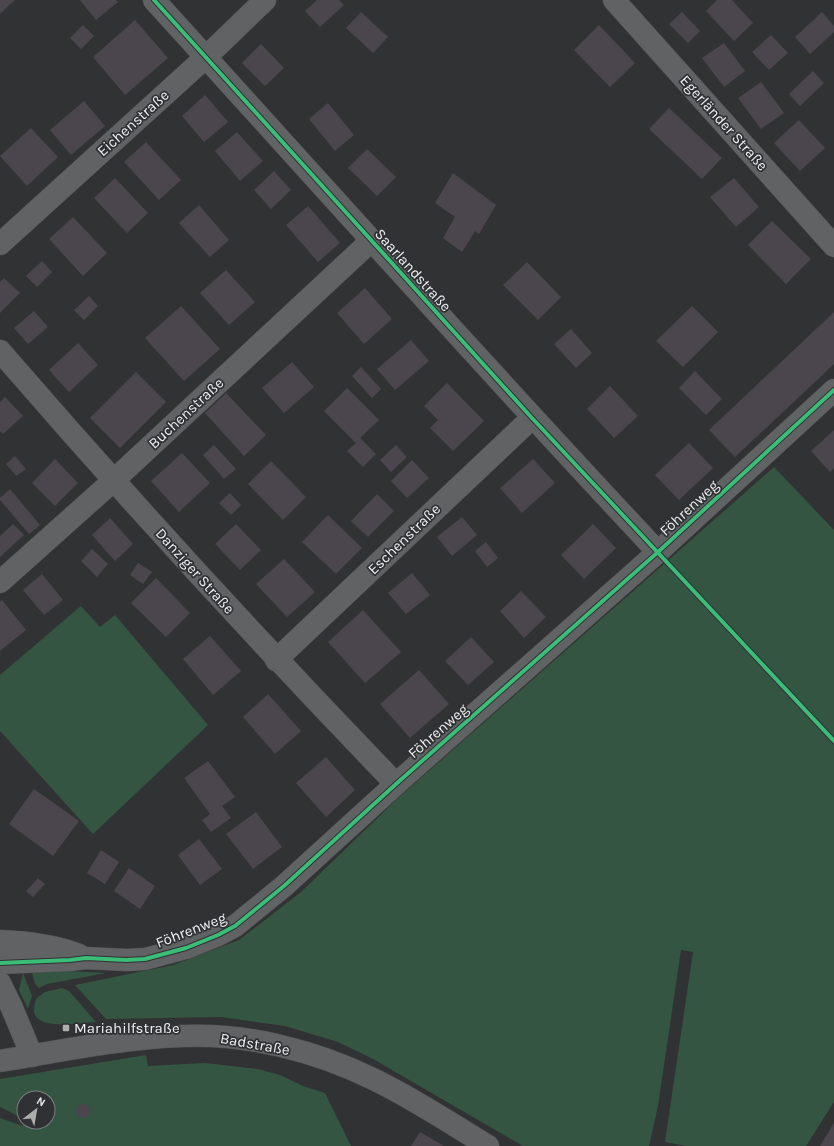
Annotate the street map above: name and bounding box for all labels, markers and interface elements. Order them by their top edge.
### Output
street label: Egerländer Straße [676,71,772,175]
street label: Eichenstraße [93,86,173,160]
street label: Saarlandstraße [371,225,455,315]
street label: Buchenstraße [145,374,227,452]
street label: Föhrenweg [656,476,723,540]
street label: Eschenstraße [364,500,444,578]
street label: Danziger Straße [152,524,238,618]
street label: Föhrenweg [404,700,472,762]
street label: Föhrenweg [153,908,229,952]
place label: Mariahilfstraße [74,1019,180,1037]
marker: Mariahilfstraße [61,1023,71,1033]
street label: Badstraße [219,1029,291,1059]
north arrow [16,1090,56,1130]
text: N [34,1094,48,1109]

